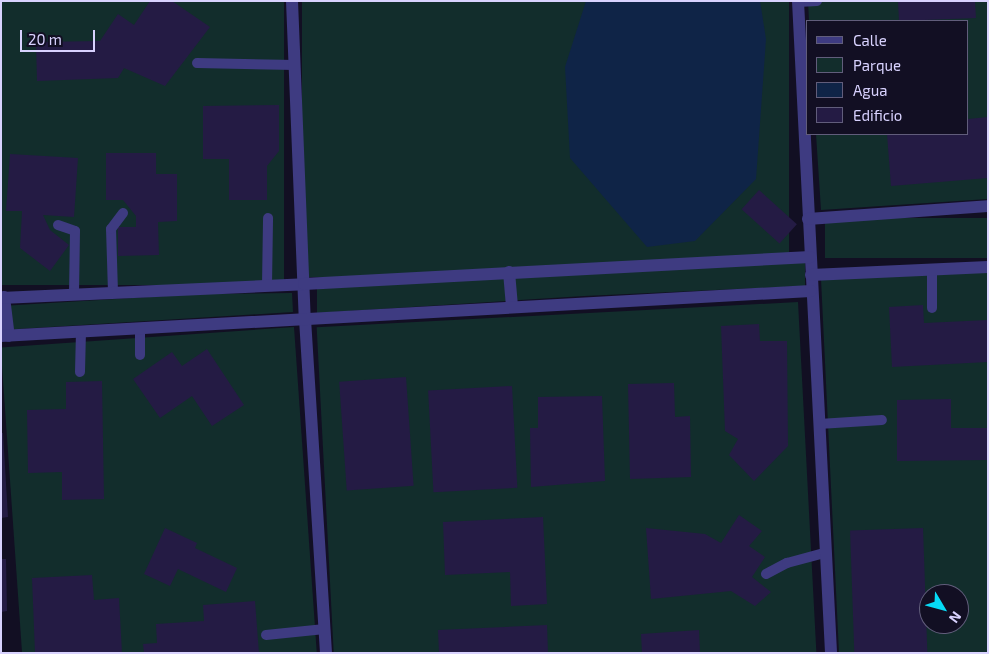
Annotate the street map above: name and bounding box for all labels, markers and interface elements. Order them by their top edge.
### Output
scale bar [22,20,98,52]
legend [806,20,969,135]
text: 20 m [28,30,62,48]
text: Calle [853,31,887,49]
text: Parque [853,56,901,74]
text: Agua [853,81,888,99]
text: Edificio [853,106,902,124]
north arrow [919,584,969,634]
text: N [946,609,965,627]

